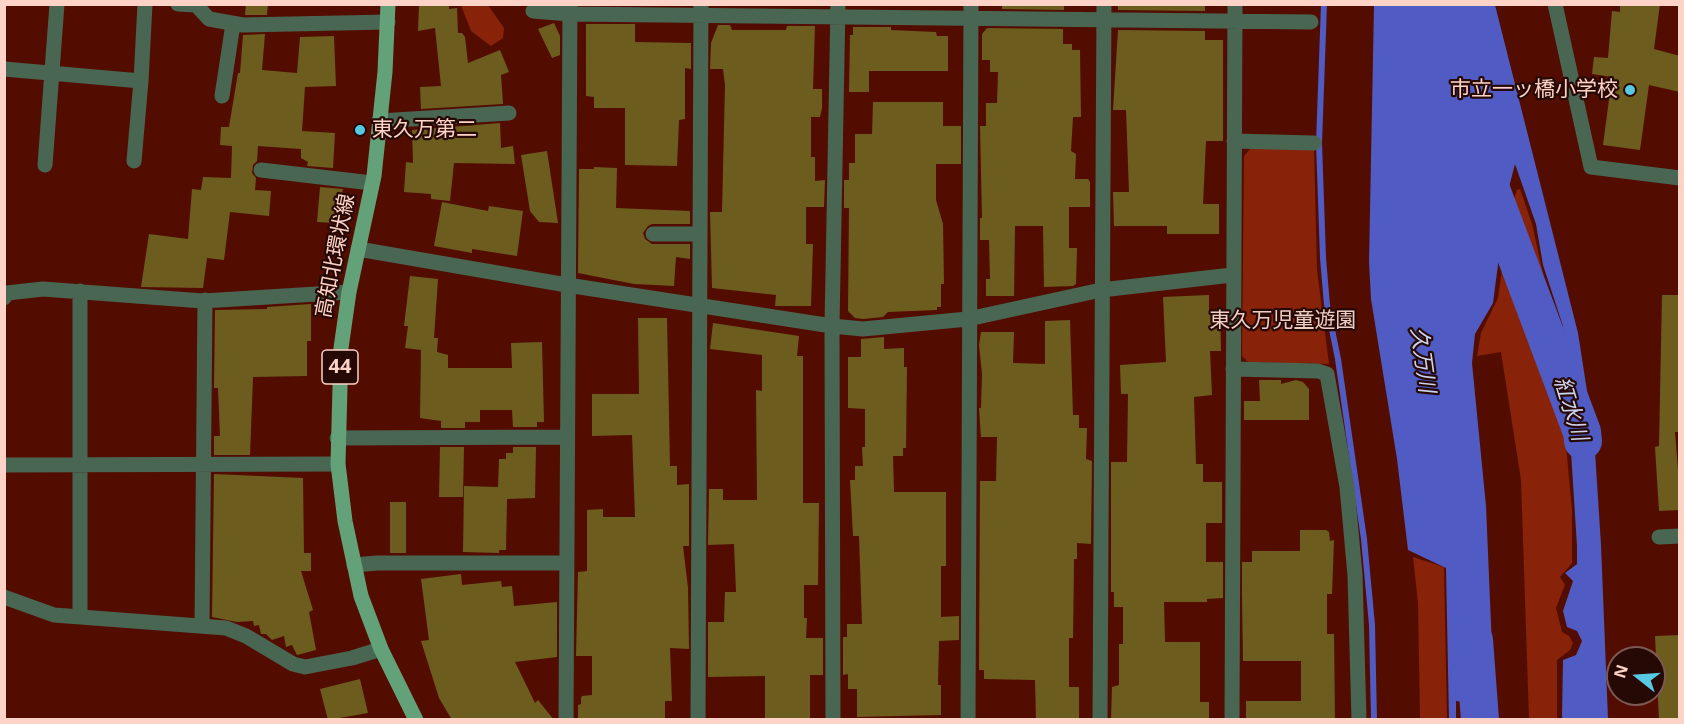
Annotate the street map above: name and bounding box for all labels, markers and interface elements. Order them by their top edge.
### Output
place label: 市立一ッ橋小学校 [1450,77,1618,103]
marker: 市立一ッ橋小学校 [1623,83,1637,97]
place label: 東久万第二 [372,117,477,143]
marker: 東久万第二 [353,123,367,137]
street label: 高知北環状線 [312,192,360,320]
park label: 東久万児童遊園 [1210,308,1356,334]
water label: 久万川 [1404,325,1440,395]
road number: 44 [322,350,358,384]
water label: 紅水川 [1548,374,1592,444]
north arrow [1606,646,1666,706]
text: N [1608,662,1633,681]

